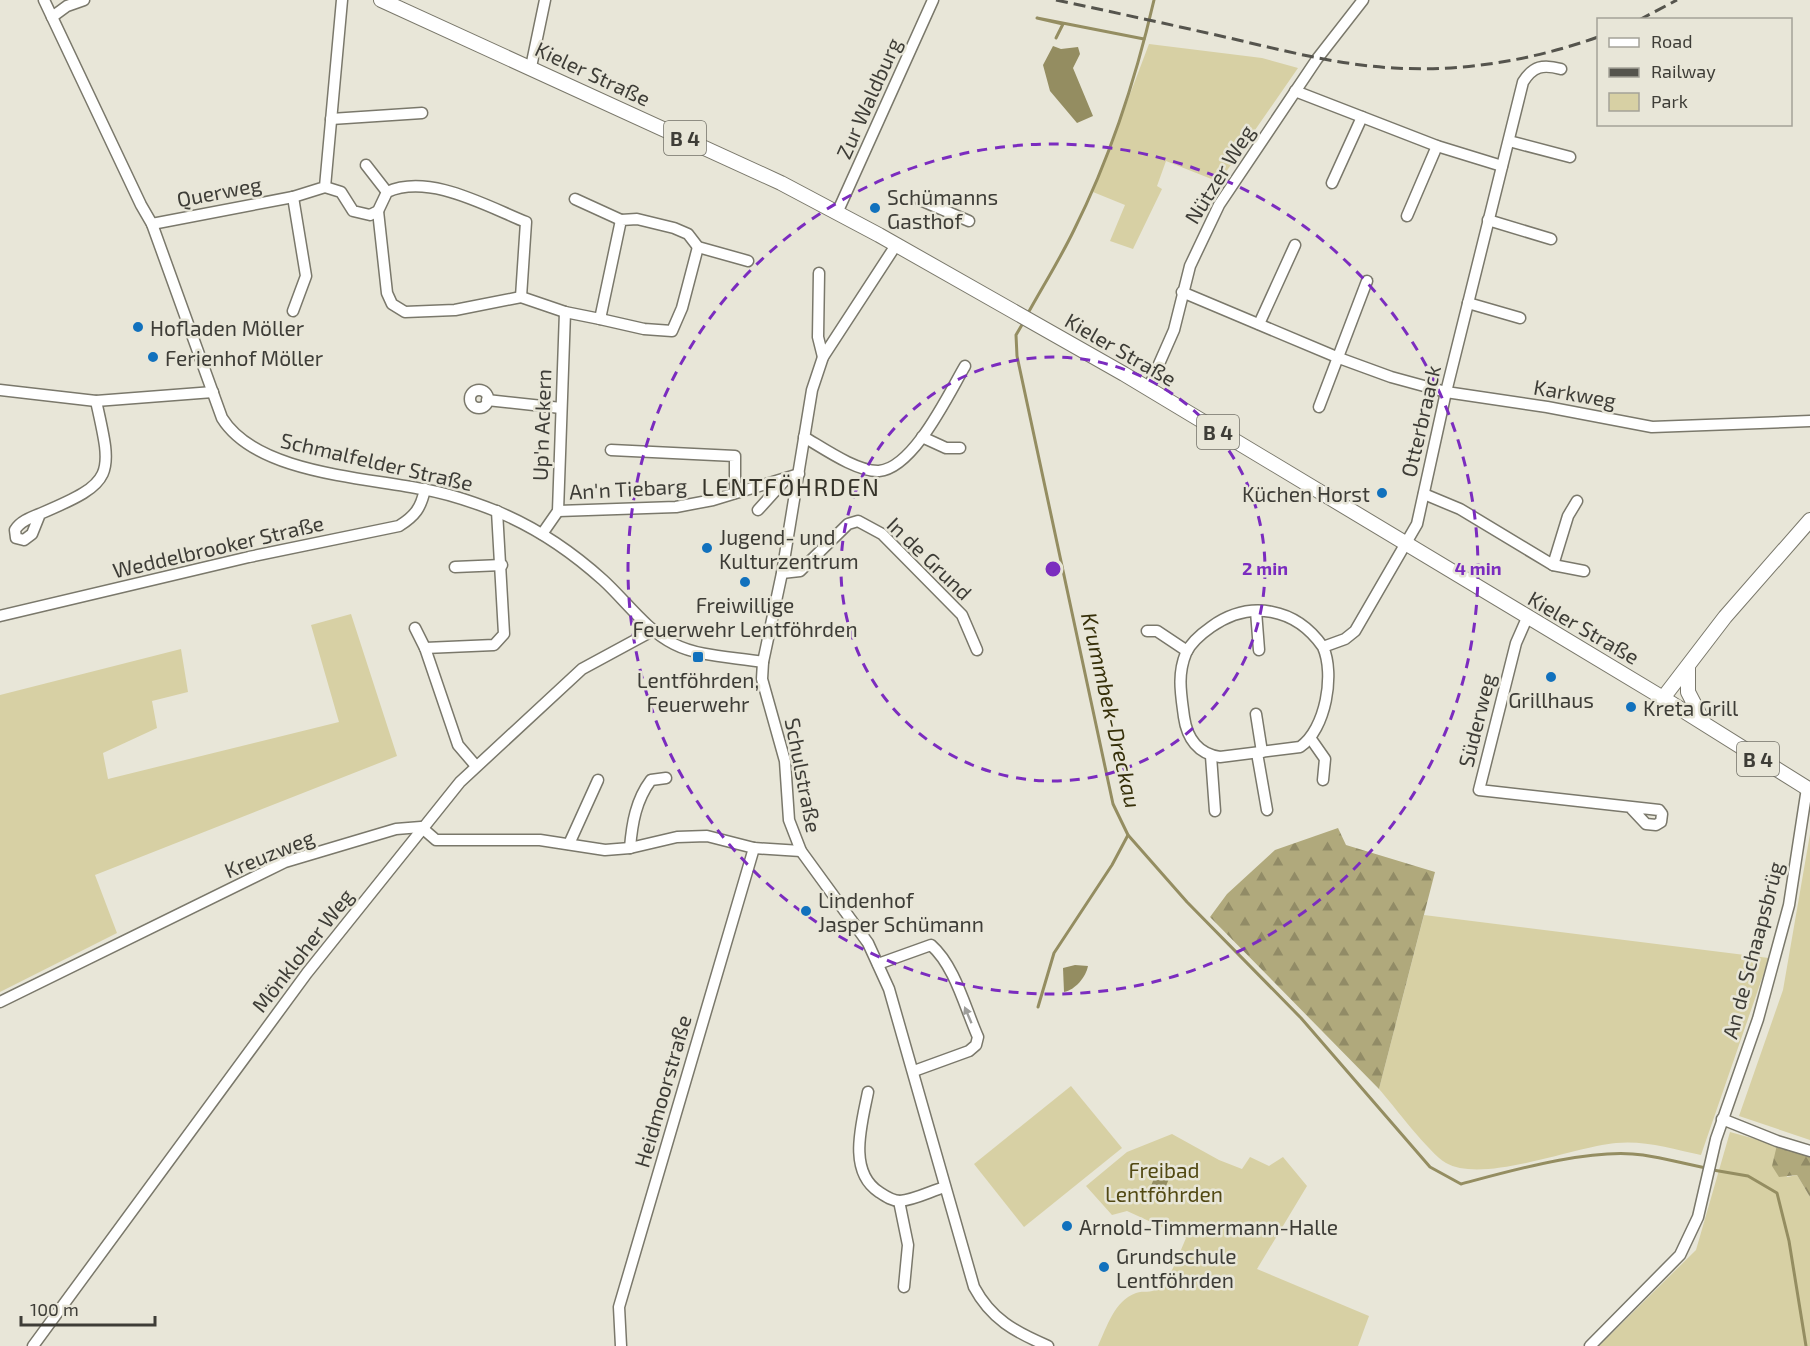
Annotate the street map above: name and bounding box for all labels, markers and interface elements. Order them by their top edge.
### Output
legend [1597,18,1792,126]
text: Road [1651,30,1692,52]
street label: Zur Waldburg [830,33,906,162]
street label: Kieler Straße [531,35,655,111]
text: Railway [1651,60,1716,82]
text: Park [1651,90,1688,112]
street label: Nützer Weg [1179,120,1259,228]
road number: B 4 [664,121,706,155]
street label: Querweg [174,170,264,212]
place label: Schümanns Gasthof [887,184,998,233]
marker: Schümanns Gasthof [868,201,882,215]
street label: Kieler Straße [1061,307,1181,391]
place label: Hofladen Möller [150,315,305,340]
marker: Hofladen Möller [131,320,145,334]
place label: Ferienhof Möller [165,345,324,370]
marker: Ferienhof Möller [146,350,160,364]
street label: Otterbraack [1395,362,1445,479]
street label: Up'n Ackern [527,368,555,482]
street label: Karkweg [1532,373,1618,413]
road number: B 4 [1197,415,1239,449]
street label: Schmalfelder Straße [278,427,476,495]
street label: An'n Tiebarg [568,472,688,504]
district label: LENTFÖHRDEN [701,472,881,501]
place label: Küchen Horst [1242,481,1370,506]
marker: Küchen Horst [1375,486,1389,500]
street label: Weddelbrooker Straße [110,510,326,582]
street label: In de Grund [882,511,978,605]
place label: Jugend- und Kulturzentrum [719,524,859,573]
marker: Jugend- und Kulturzentrum [700,541,714,555]
text: 2 min [1242,557,1288,579]
text: 4 min [1455,557,1502,579]
centre of rings [1043,559,1063,579]
marker: Freiwillige Feuerwehr Lentföhrden [738,575,752,589]
street label: Kieler Straße [1524,585,1644,669]
place label: Freiwillige Feuerwehr Lentföhrden [632,592,858,641]
water label: Krummbek-Dreckau [1077,610,1147,810]
marker: Lentföhrden, Feuerwehr [691,650,705,664]
place label: Lentföhrden, Feuerwehr [637,667,759,716]
street label: Süderweg [1452,670,1500,769]
marker: Grillhaus [1544,670,1558,684]
place label: Grillhaus [1508,687,1594,712]
place label: Kreta Grill [1643,695,1739,720]
marker: Kreta Grill [1624,700,1638,714]
street label: Schulstraße [781,715,827,835]
road number: B 4 [1737,742,1779,776]
street label: Kreuzweg [220,824,318,882]
street label: An de Schaapsbrüg [1716,859,1788,1041]
street label: Mönkloher Weg [246,883,358,1017]
place label: Lindenhof Jasper Schümann [818,887,984,936]
marker: Lindenhof Jasper Schümann [799,904,813,918]
one-way arrow [963,1005,973,1023]
street label: Heidmoorstraße [628,1012,696,1170]
park label: Freibad Lentföhrden [1105,1157,1223,1206]
place label: Arnold-Timmermann-Halle [1079,1214,1338,1239]
marker: Arnold-Timmermann-Halle [1060,1219,1074,1233]
place label: Grundschule Lentföhrden [1116,1243,1236,1292]
marker: Grundschule Lentföhrden [1097,1260,1111,1274]
scale bar [21,1289,154,1327]
text: 100 m [30,1298,79,1320]

